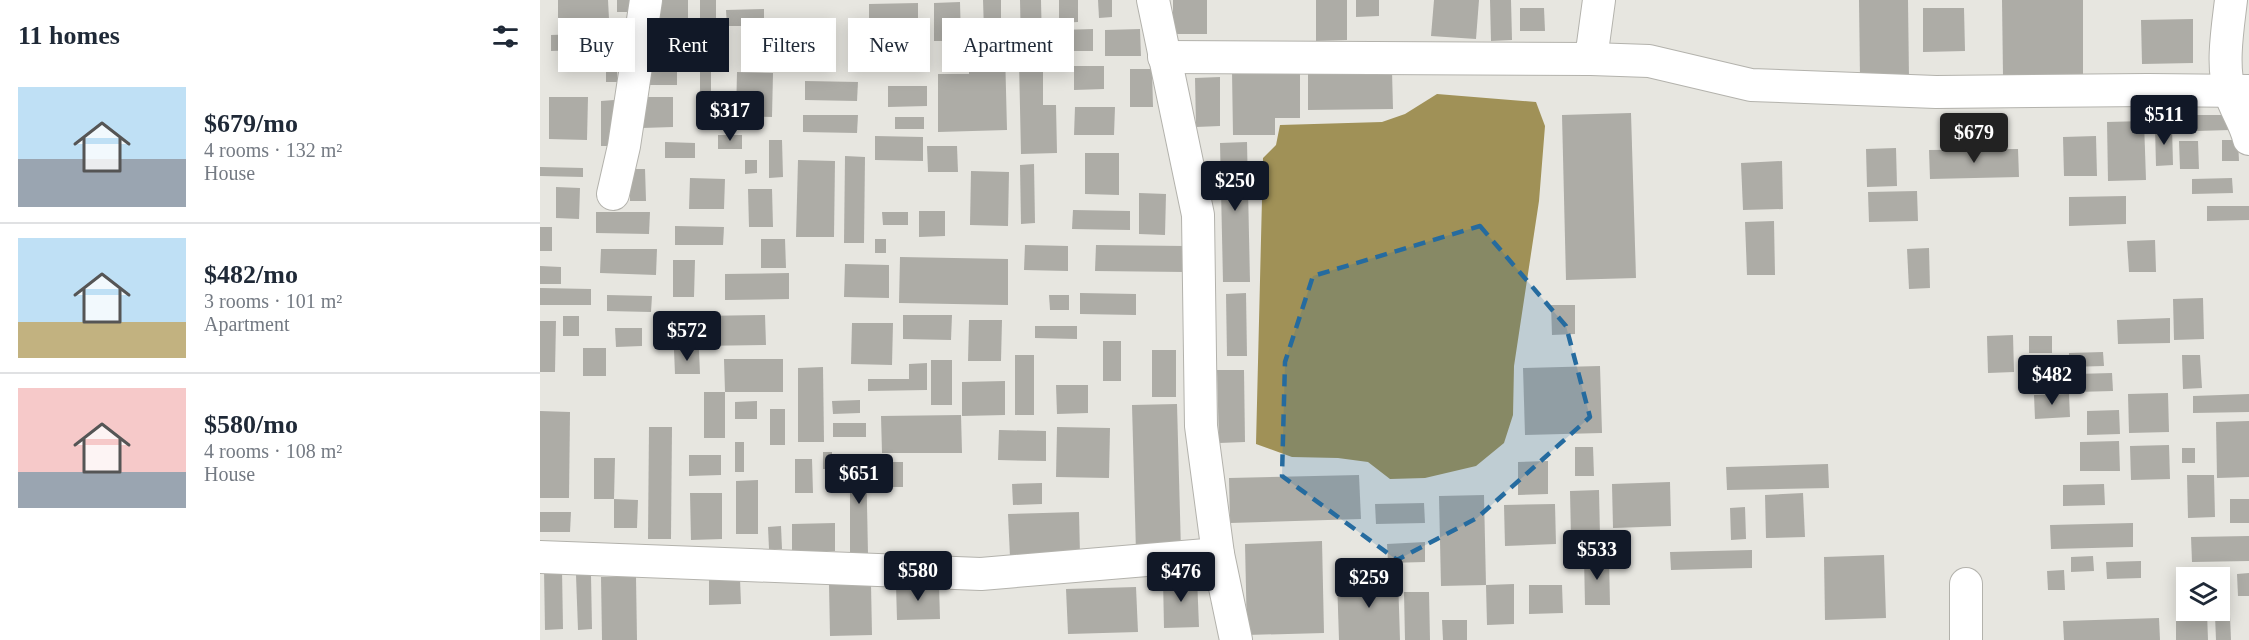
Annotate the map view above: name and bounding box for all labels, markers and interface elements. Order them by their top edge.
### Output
chip: Buy [558,18,635,72]
chip: Rent [647,18,729,72]
chip: Filters [741,18,836,72]
chip: New [848,18,930,72]
chip: Apartment [942,18,1074,72]
icon: filters [489,20,522,53]
text: 11 homes [18,21,120,50]
pin: $317 [694,91,766,142]
pin: $511 [2128,95,2200,146]
text: $317 [710,99,750,121]
text: $511 [2145,103,2183,125]
text: $679/mo [204,109,298,138]
icon: home [66,111,138,183]
pin: $679 [1938,113,2010,164]
text: $679 [1954,121,1994,143]
text: 4 rooms · 132 m² [204,139,342,161]
pin: $250 [1199,161,1271,212]
text: House [204,162,255,184]
text: $250 [1215,169,1255,191]
text: $482/mo [204,260,298,289]
icon: home [66,262,138,334]
text: 3 rooms · 101 m² [204,290,342,312]
pin: $572 [651,311,723,362]
text: Apartment [204,313,290,335]
text: $572 [667,319,707,341]
pin: $482 [2016,355,2088,406]
text: $482 [2032,363,2072,385]
text: $580/mo [204,410,298,439]
icon: home [66,412,138,484]
text: 4 rooms · 108 m² [204,440,342,462]
pin: $651 [823,454,895,505]
text: $651 [839,462,879,484]
text: House [204,463,255,485]
pin: $533 [1561,530,1633,581]
text: $533 [1577,538,1617,560]
pin: $580 [882,551,954,602]
pin: $476 [1145,552,1217,603]
pin: $259 [1333,558,1405,609]
text: $580 [898,559,938,581]
text: $476 [1161,560,1201,582]
text: $259 [1349,566,1389,588]
map controls [2176,567,2230,621]
button: layers [2176,567,2230,621]

